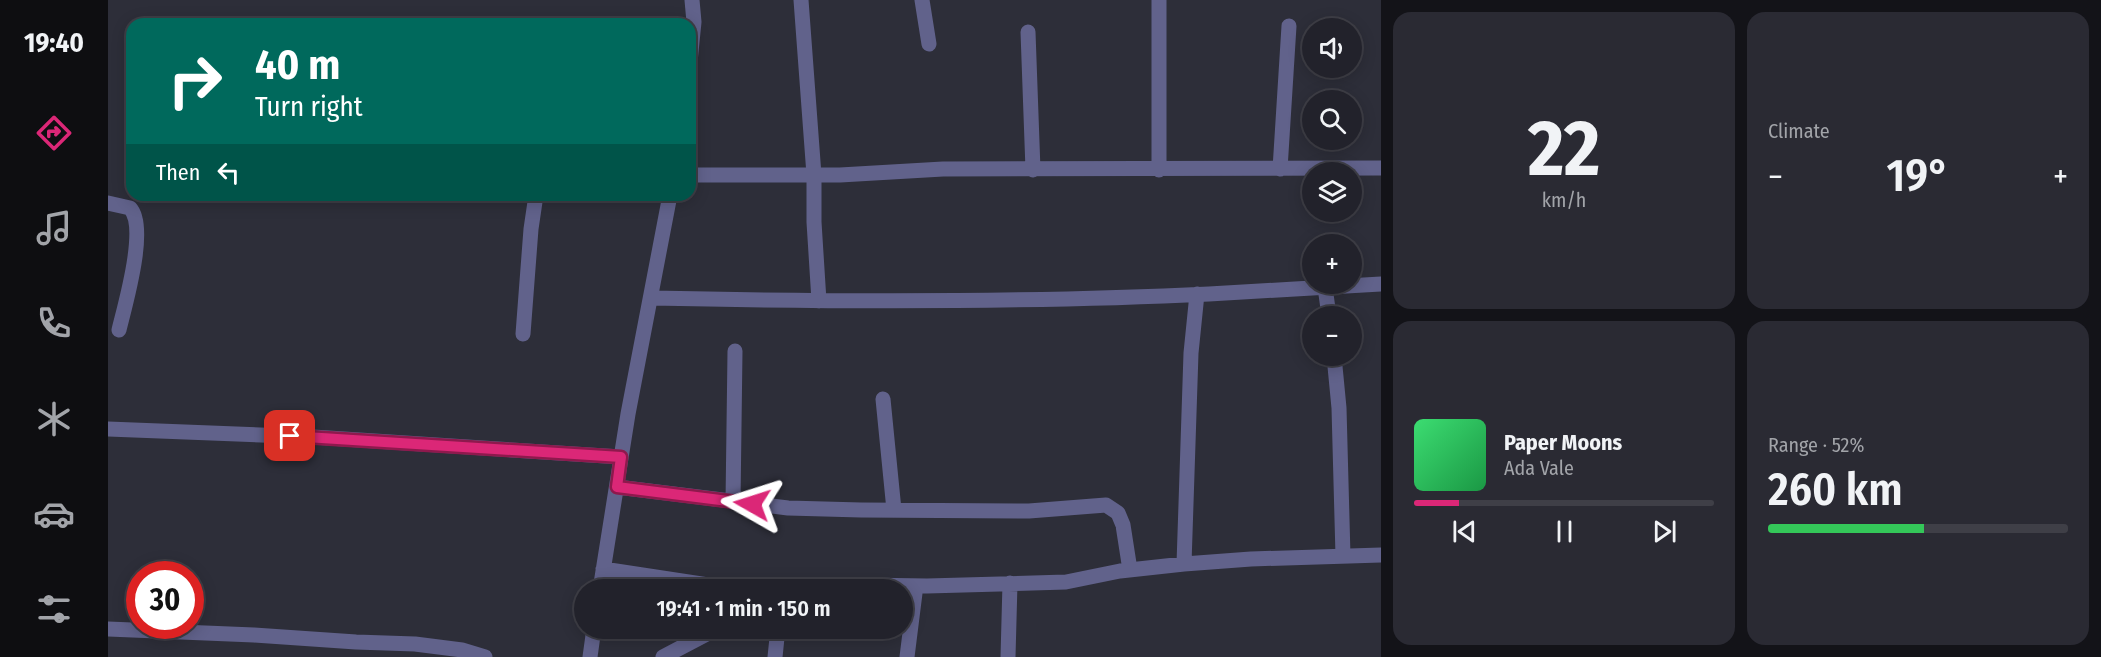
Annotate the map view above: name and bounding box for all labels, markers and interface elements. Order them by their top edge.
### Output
map controls [1302,18,1362,366]
button: sound [1302,18,1362,78]
text: 19:40 [24,27,84,59]
text: 40 m [255,40,340,90]
icon: right [156,42,234,120]
button: search [1302,90,1362,150]
text: Turn right [255,91,363,123]
text: 22 [1528,102,1600,196]
icon: directions [33,112,75,154]
text: Climate [1768,119,1830,143]
text: 19° [1887,149,1949,203]
icon: left [212,156,245,189]
text: − [1768,157,1783,197]
text: + [2053,157,2068,197]
text: Then [156,159,200,186]
button: layers [1302,162,1362,222]
text: km/h [1542,188,1586,212]
icon: music [33,207,75,249]
button: + [1302,234,1362,294]
icon: phone [33,302,75,344]
button: − [1302,306,1362,366]
icon: climate [33,398,75,440]
pin [264,410,315,461]
icon: arrive [273,419,306,452]
text: Paper Moons [1504,429,1622,456]
text: Range · 52% [1768,433,1864,457]
text: Ada Vale [1504,456,1574,480]
text: 260 km [1768,463,1903,517]
position arrow [720,472,784,536]
icon: car [33,493,75,535]
icon: previous [1448,515,1481,548]
icon: pause [1548,515,1581,548]
icon: next [1648,515,1681,548]
speed limit sign: 30 [126,561,204,639]
icon: filters [33,588,75,630]
text: 19:41 · 1 min · 150 m [656,595,831,622]

